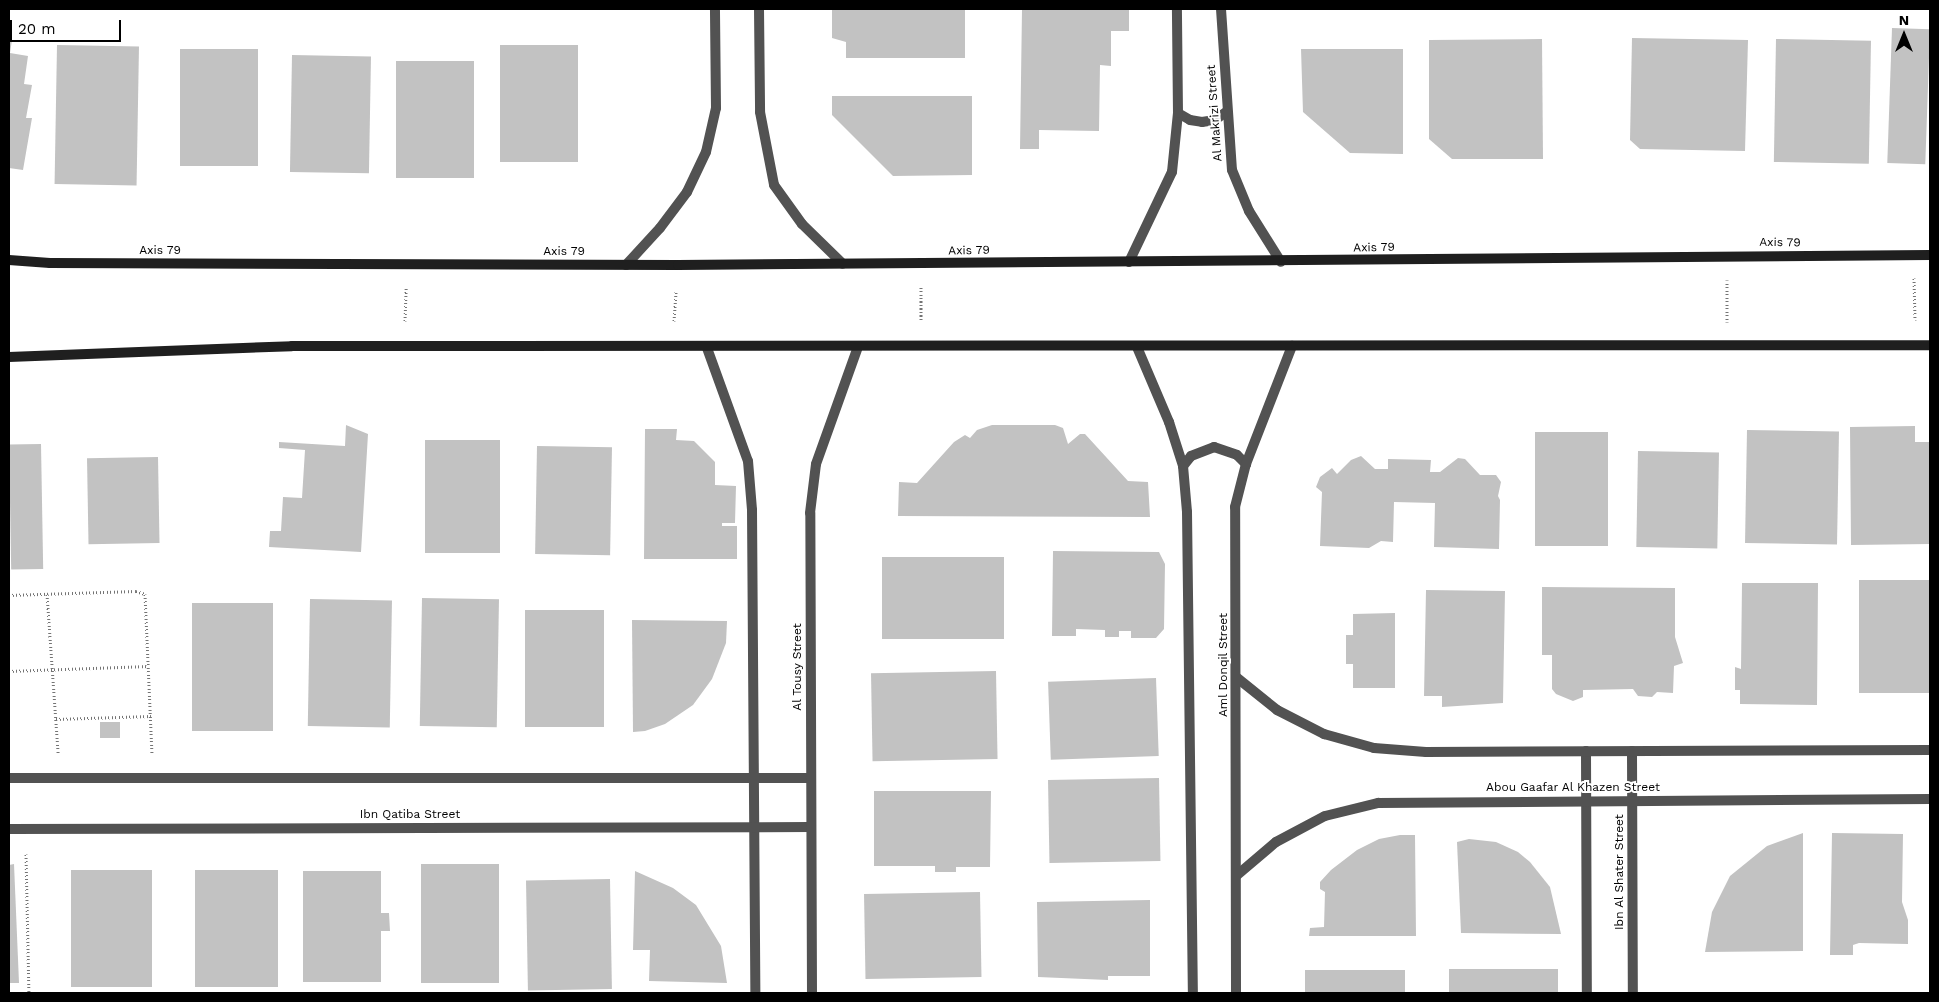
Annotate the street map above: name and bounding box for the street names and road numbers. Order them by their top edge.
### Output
street label: Al Makrizi Street [1204,64,1226,162]
street label: Axis 79 [1759,235,1801,251]
street label: Axis 79 [1353,240,1395,256]
street label: Axis 79 [948,243,990,259]
street label: Axis 79 [139,244,181,258]
street label: Axis 79 [543,245,585,259]
street label: Aml Donqil Street [1217,613,1231,717]
street label: Al Tousy Street [791,623,805,711]
street label: Abou Gaafar Al Khazen Street [1485,781,1661,795]
street label: Ibn Qatiba Street [360,808,460,822]
street label: Ibn Al Shater Street [1613,814,1627,930]

